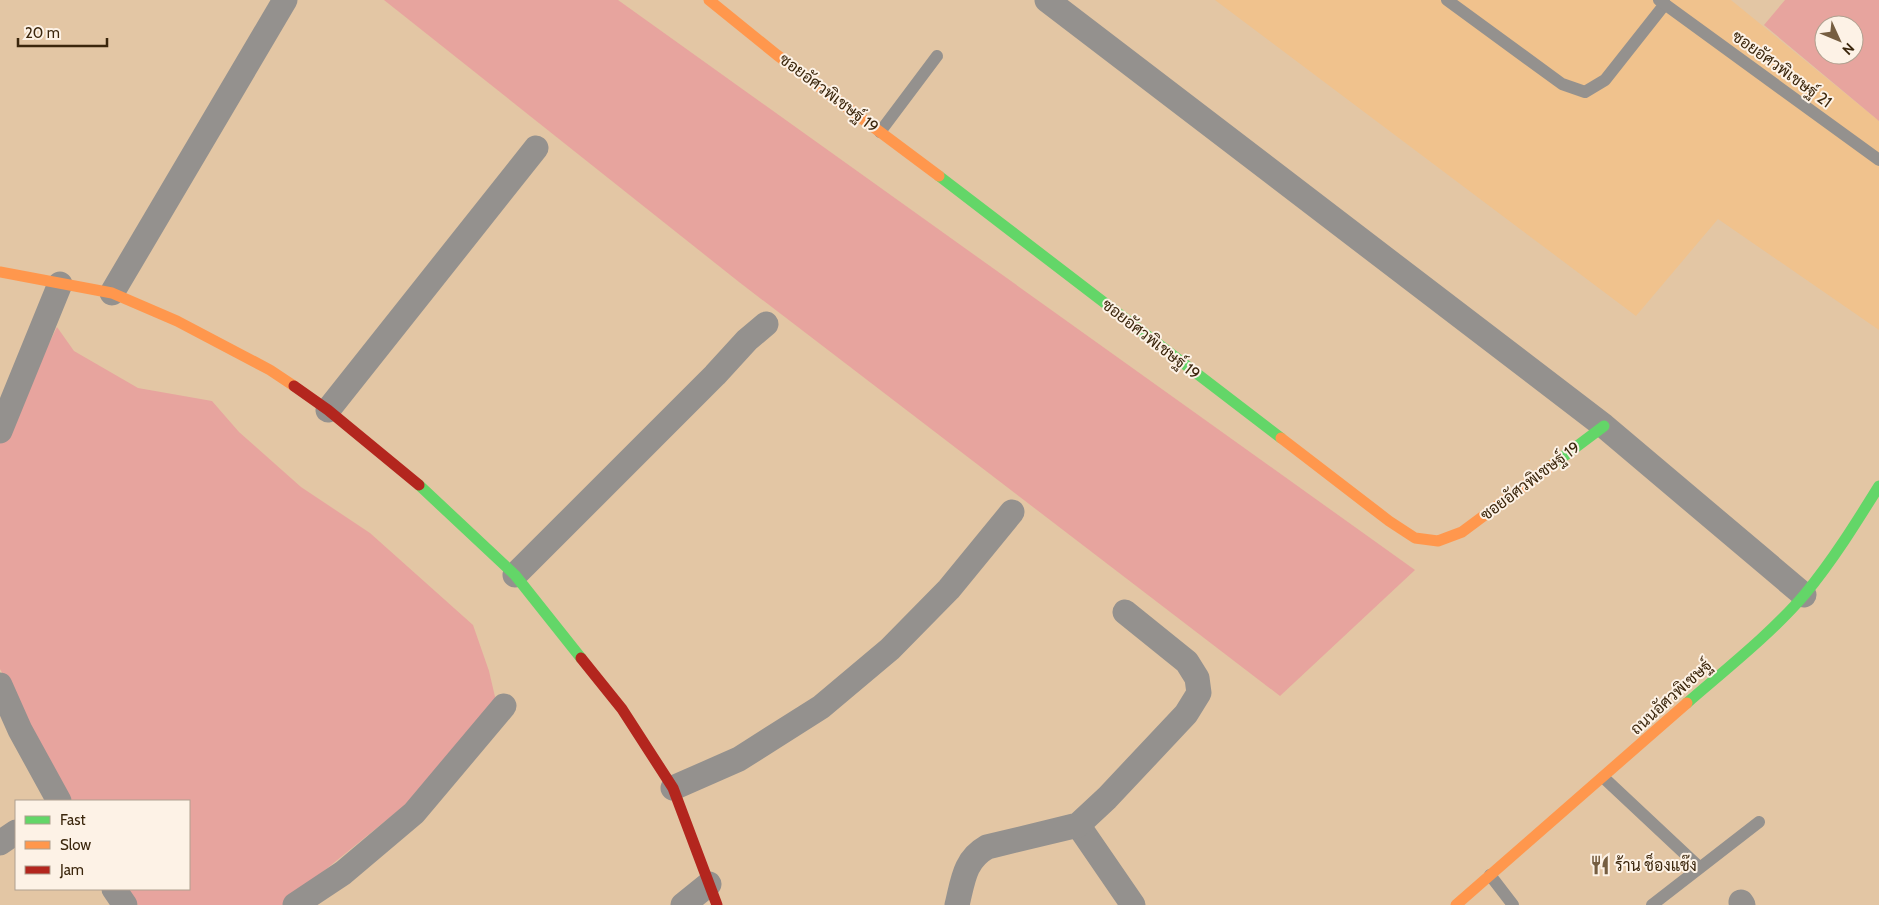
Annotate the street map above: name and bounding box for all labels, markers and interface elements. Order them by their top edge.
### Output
scale bar [18,15,106,47]
north arrow [1814,15,1864,65]
text: 20 m [25,24,60,42]
street label: ซอยอัศวพิเชษฐ์ 21 [1728,24,1837,112]
text: N [1838,39,1858,59]
street label: ซอยอัศวพิเชษฐ์ 19 [775,47,884,137]
street label: ซอยอัศวพิเชษฐ์ 19 [1098,292,1206,384]
street label: ซอยอัศวพิเชษฐ์ 19 [1475,435,1584,525]
street label: ถนนอัศวพิเชษฐ์ [1625,653,1716,739]
legend [15,800,190,890]
text: Fast [60,811,85,829]
text: Slow [60,836,91,854]
place label: ร้าน ช็องแช๊ง [1615,852,1697,875]
restaurant icon: ร้าน ช็องแช๊ง [1589,854,1611,876]
text: Jam [59,861,84,879]

